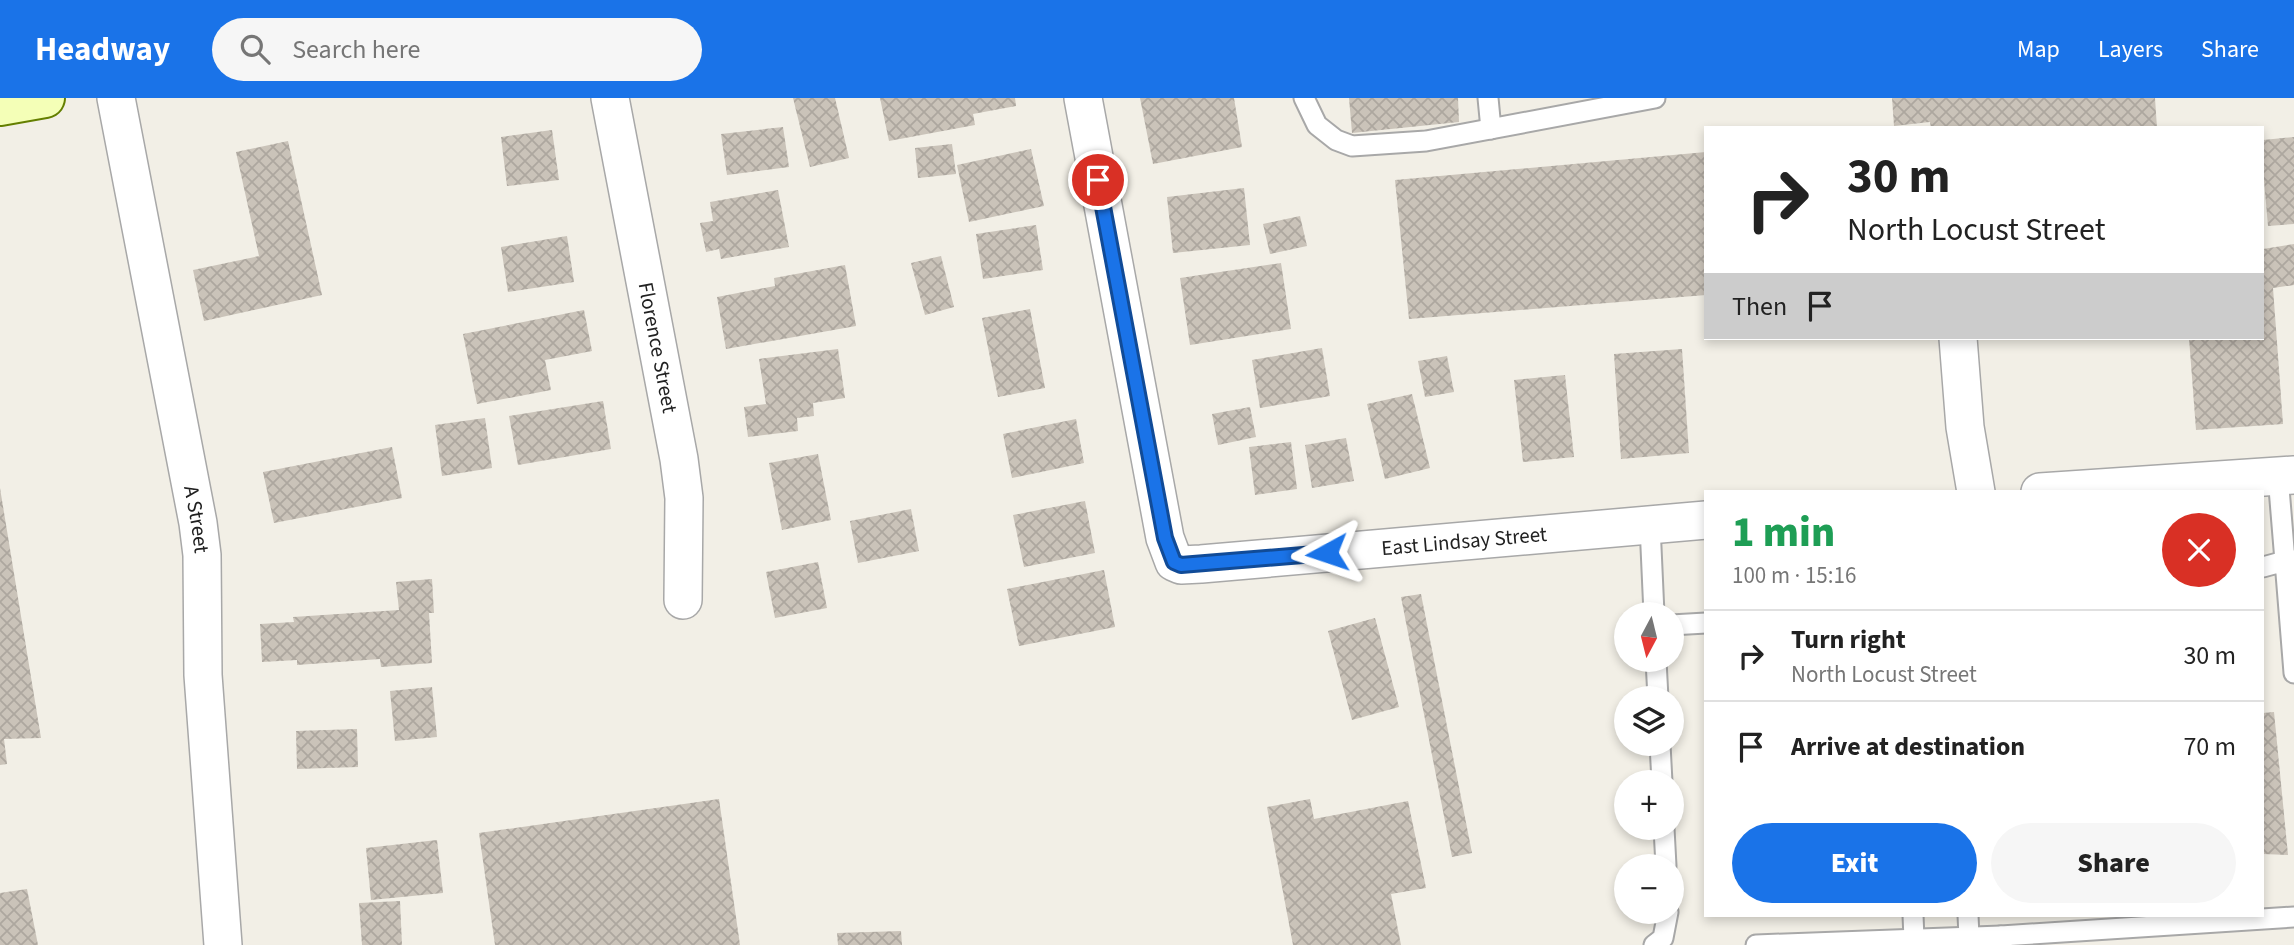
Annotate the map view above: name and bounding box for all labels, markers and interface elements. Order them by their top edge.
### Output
search box [212,18,702,81]
text: Headway [35,26,170,73]
icon: search [236,30,274,68]
text: Search here [292,31,420,68]
text: Map [2017,32,2060,67]
text: Layers [2098,32,2163,67]
text: Share [2201,32,2259,67]
text: 30 m [1847,142,1951,212]
pin [1068,150,1128,210]
icon: right [1732,154,1823,245]
icon: arrive [1079,161,1117,199]
text: North Locust Street [1847,207,2105,253]
street label: Florence Street [631,280,685,415]
icon: arrive [1801,287,1839,325]
text: Then [1732,288,1787,325]
street label: A Street [176,483,217,555]
text: 1 min [1732,503,1835,563]
button: close [2162,513,2236,587]
position arrow [1290,516,1364,590]
street label: East Lindsay Street [1380,519,1548,563]
text: 100 m · 15:16 [1732,559,1856,592]
north arrow [1614,602,1684,672]
map controls [1614,602,1684,924]
text: Turn right [1791,621,1906,658]
icon: right [1732,637,1770,675]
text: 30 m [2183,637,2236,674]
text: North Locust Street [1791,658,1977,691]
button: layers [1614,686,1684,756]
icon: arrive [1732,728,1770,766]
text: Arrive at destination [1791,728,2025,765]
text: 70 m [2183,728,2236,765]
button: + [1614,770,1684,840]
button: Exit [1732,823,1977,903]
button: Share [1991,823,2236,903]
button: − [1614,854,1684,924]

